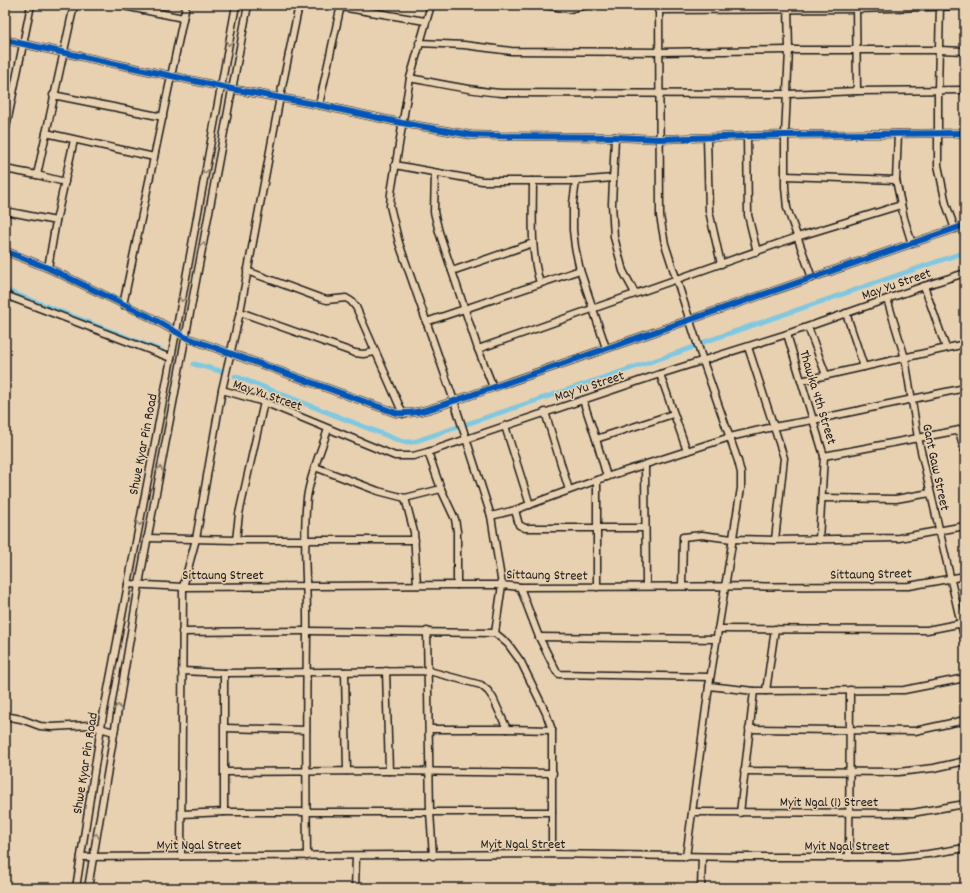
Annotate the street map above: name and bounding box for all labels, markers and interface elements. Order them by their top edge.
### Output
one-way arrow [225,40,234,46]
one-way arrow [202,168,210,174]
one-way arrow [198,242,206,248]
street label: May Yu Street [859,264,934,306]
one-way arrow [178,296,187,302]
street label: Thawka 4th Street [793,348,841,447]
street label: May Yu Street [552,366,627,408]
street label: May Yu Street [230,375,305,417]
street label: Shwe Kyar Pin Road [124,392,164,497]
street label: Gant Gaw Street [916,422,954,513]
one-way arrow [156,466,164,472]
one-way arrow [136,520,144,526]
street label: Sittaung Street [830,564,912,586]
street label: Sittaung Street [506,565,588,587]
street label: Sittaung Street [182,566,264,586]
one-way arrow [113,704,122,711]
street label: Shwe Kyar Pin Road [68,711,104,816]
street label: Myit Ngal (1) Street [780,793,878,813]
one-way arrow [91,833,100,839]
street label: Myit Ngal Street [481,835,565,855]
street label: Myit Ngal Street [157,836,241,856]
street label: Myit Ngal Street [805,837,889,857]

